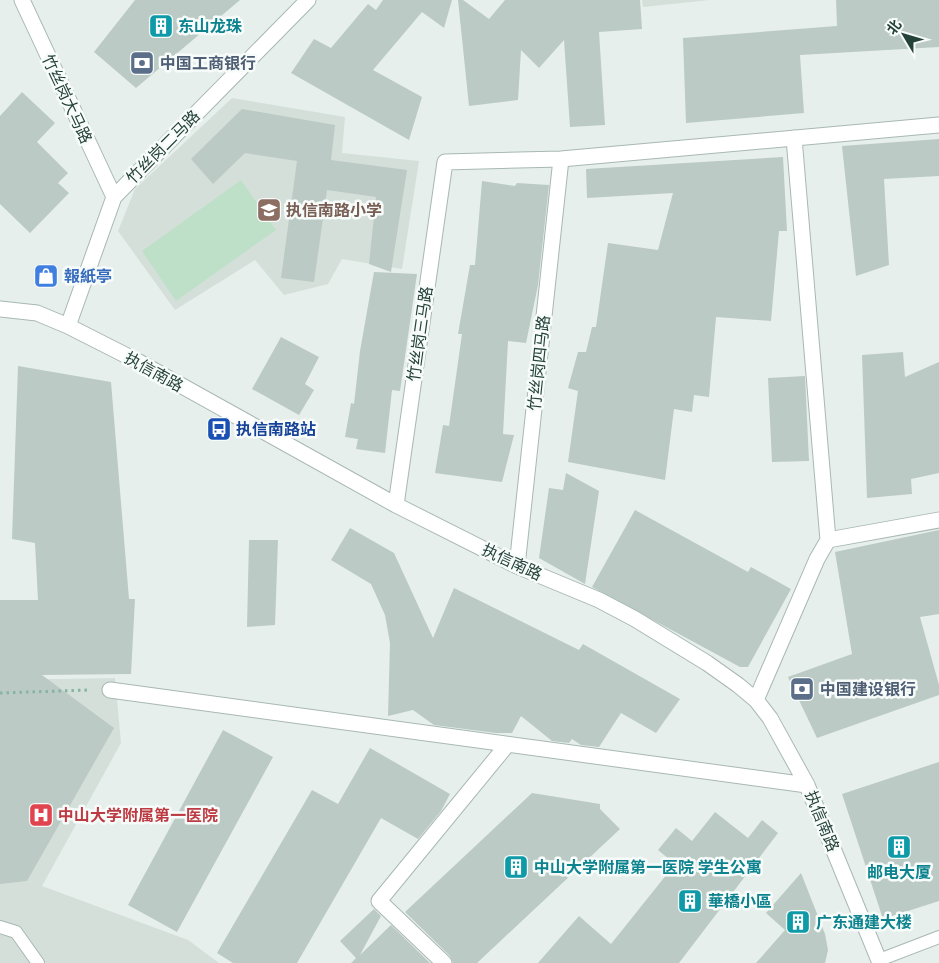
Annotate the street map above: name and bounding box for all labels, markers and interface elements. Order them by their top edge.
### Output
north arrow [879,10,929,60]
building icon: 东山龙珠 [148,13,174,39]
place label: 东山龙珠 [178,16,242,37]
text: 北 [882,16,905,38]
bank icon: 中国工商银行 [129,50,155,76]
street label: 竹丝岗大马路 [37,51,97,147]
place label: 中国工商银行 [160,53,256,74]
street label: 竹丝岗二马路 [122,106,204,188]
school or university icon: 执信南路小学 [256,197,282,223]
place label: 执信南路小学 [286,200,382,221]
shop icon: 報紙亭 [33,263,59,289]
place label: 報紙亭 [64,266,112,287]
street label: 竹丝岗三马路 [403,285,437,383]
street label: 竹丝岗四马路 [524,314,554,412]
street label: 执信南路 [121,347,187,397]
bus stop icon: 执信南路站 [206,416,232,442]
place label: 执信南路站 [236,419,316,440]
street label: 执信南路 [479,539,545,585]
bank icon: 中国建设银行 [789,676,815,702]
place label: 中国建设银行 [820,679,916,700]
street label: 执信南路 [800,787,844,855]
hospital icon: 中山大学附属第一医院 [28,802,54,828]
place label: 中山大学附属第一医院 [58,805,218,826]
building icon: 邮电大厦 [886,834,912,860]
building icon: 中山大学附属第一医院 学生公寓 [503,854,529,880]
place label: 中山大学附属第一医院 学生公寓 [534,857,762,878]
place label: 邮电大厦 [867,862,931,883]
building icon: 華橋小區 [677,888,703,914]
place label: 華橋小區 [708,891,772,912]
building icon: 广东通建大楼 [785,909,811,935]
place label: 广东通建大楼 [816,912,912,933]

